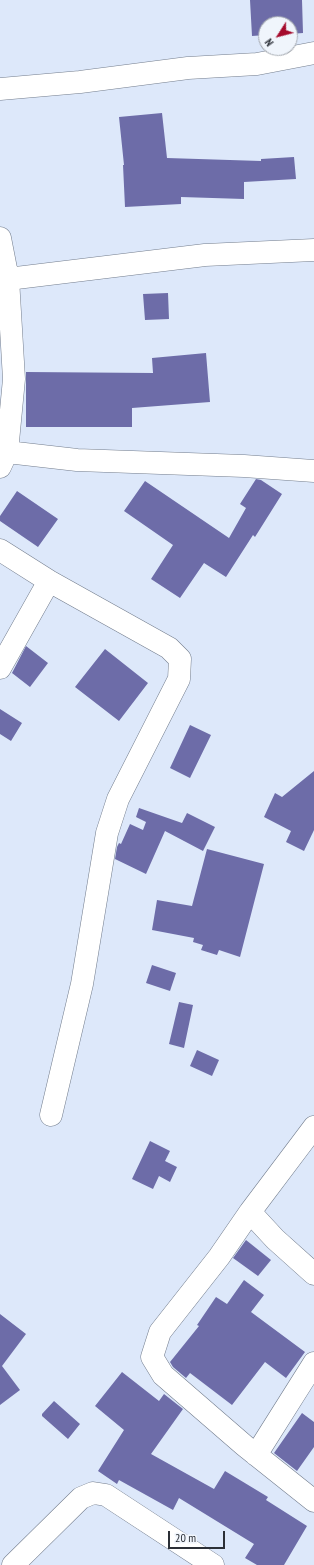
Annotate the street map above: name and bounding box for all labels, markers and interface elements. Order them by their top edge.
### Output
north arrow [258,16,298,56]
text: N [262,36,277,49]
scale bar [170,1523,227,1549]
text: 20 m [175,1530,196,1545]

